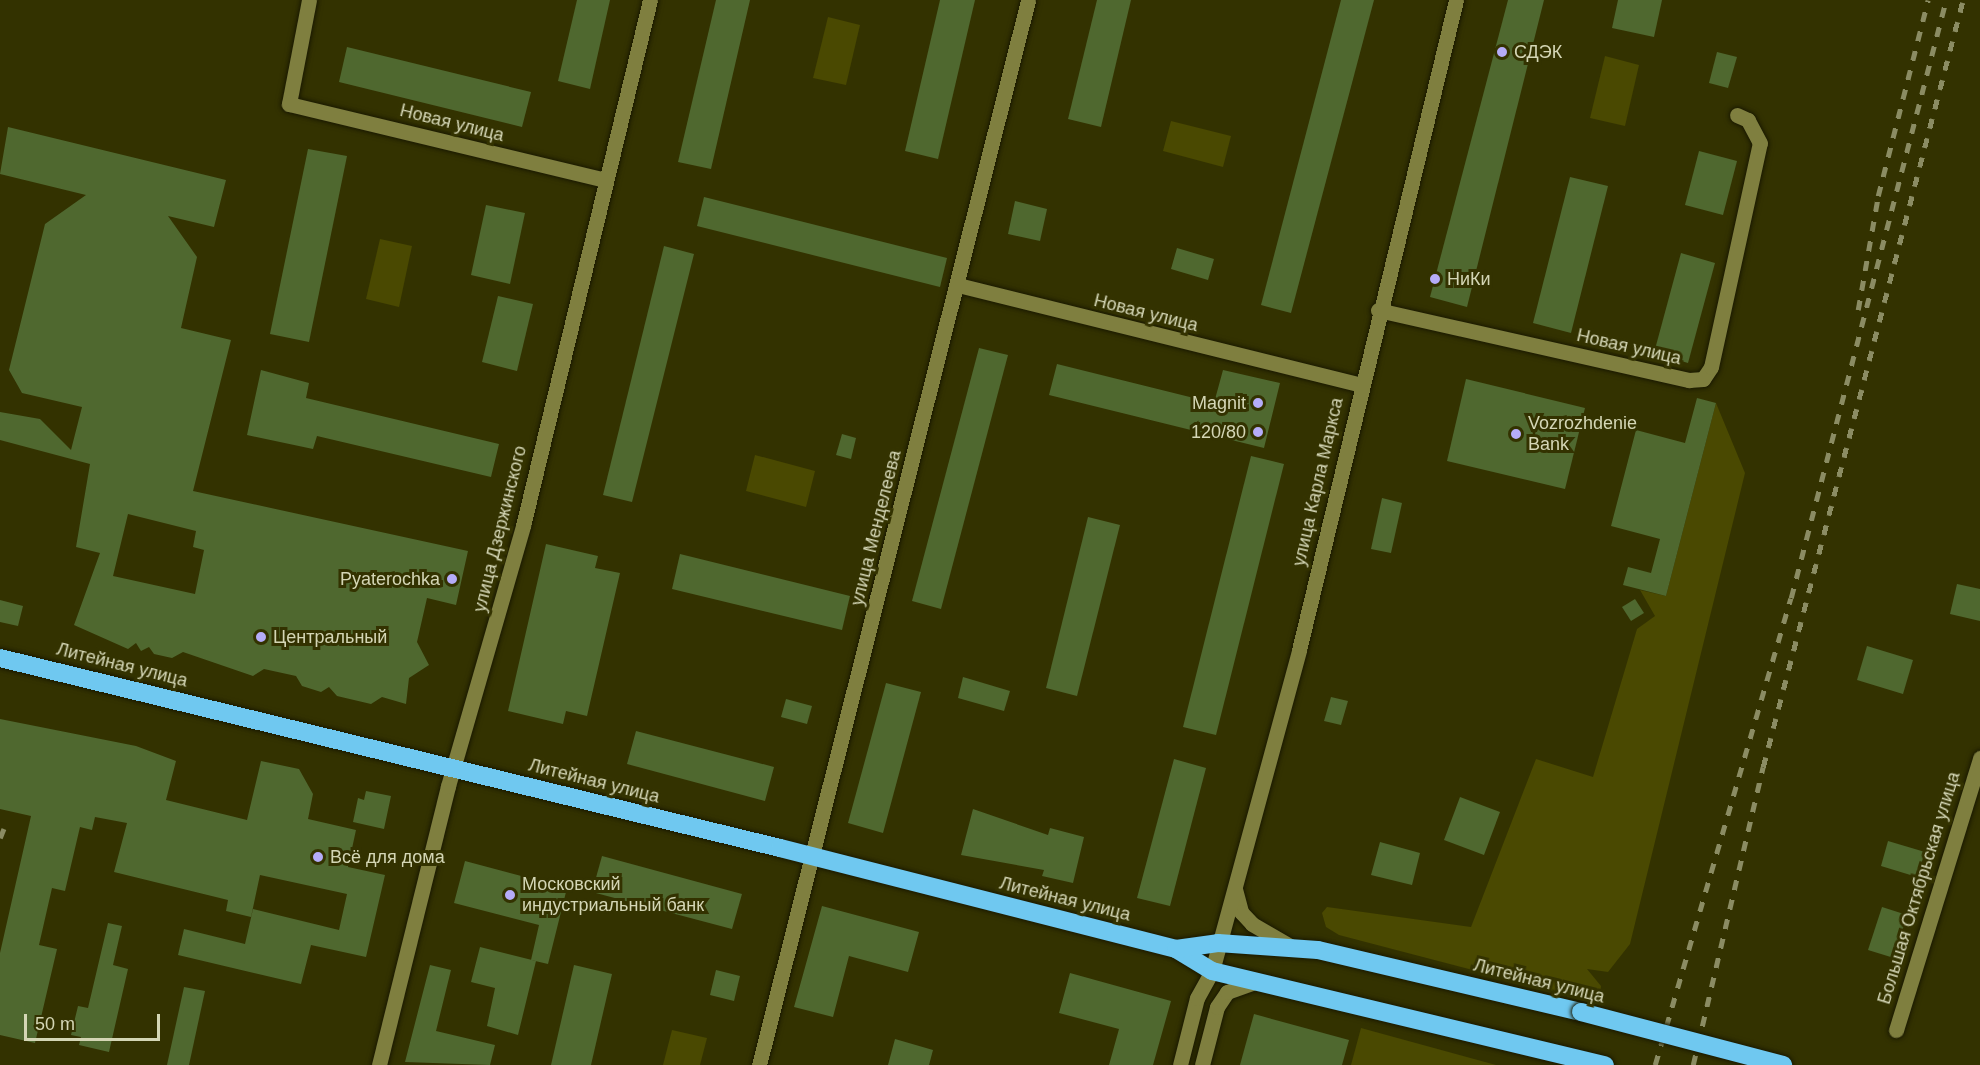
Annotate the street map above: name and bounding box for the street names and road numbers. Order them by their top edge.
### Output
street label: Новая улица [398,100,506,146]
street label: Новая улица [1092,290,1200,336]
street label: Новая улица [1575,324,1683,370]
street label: улица Карла Маркса [1288,396,1348,568]
street label: улица Дзержинского [469,444,531,614]
street label: улица Менделеева [846,448,906,608]
street label: Литейная улица [54,638,190,692]
street label: Литейная улица [526,754,662,808]
street label: Большая Октябрьская улица [1873,769,1965,1007]
street label: Литейная улица [997,872,1133,926]
street label: Литейная улица [1471,954,1607,1008]

